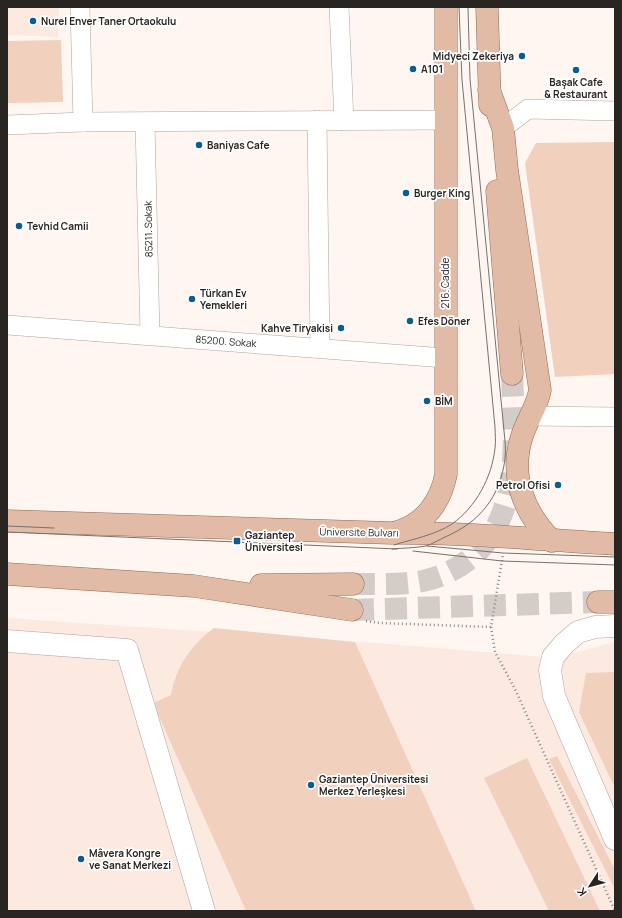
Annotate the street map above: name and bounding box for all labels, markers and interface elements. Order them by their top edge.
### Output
place label: Nurel Enver Taner Ortaokulu [41,14,176,28]
marker: Nurel Enver Taner Ortaokulu [28,16,38,26]
place label: Midyeci Zekeriya [433,49,514,63]
marker: Midyeci Zekeriya [517,51,527,61]
place label: A101 [421,62,443,76]
marker: A101 [408,64,418,74]
marker: Başak Cafe & Restaurant [571,65,581,75]
place label: Başak Cafe & Restaurant [544,75,608,101]
place label: Baniyas Cafe [207,138,269,152]
marker: Baniyas Cafe [194,140,204,150]
place label: Burger King [414,186,470,200]
marker: Burger King [401,188,411,198]
street label: 85211. Sokak [140,200,155,257]
place label: Tevhid Camii [27,219,89,233]
marker: Tevhid Camii [14,221,24,231]
street label: 216. Cadde [438,257,452,308]
place label: Türkan Ev Yemekleri [200,286,247,312]
marker: Türkan Ev Yemekleri [187,294,197,304]
place label: Efes Döner [418,314,470,328]
marker: Efes Döner [405,316,415,326]
place label: Kahve Tiryakisi [261,321,333,335]
marker: Kahve Tiryakisi [336,323,346,333]
street label: 85200. Sokak [195,332,258,350]
place label: BİM [435,394,453,408]
marker: BİM [422,396,432,406]
place label: Petrol Ofisi [496,478,550,492]
marker: Petrol Ofisi [553,480,563,490]
street label: Üniversite Bulvarı [319,524,399,540]
place label: Gaziantep Üniversitesi [245,528,303,554]
marker: Gaziantep Üniversitesi [232,536,242,546]
place label: Gaziantep Üniversitesi Merkez Yerleşkesi [319,772,428,798]
marker: Gaziantep Üniversitesi Merkez Yerleşkesi [306,780,316,790]
place label: Mâvera Kongre ve Sanat Merkezi [89,846,171,872]
marker: Mâvera Kongre ve Sanat Merkezi [76,854,86,864]
north arrow [570,866,610,906]
text: K [573,884,590,899]

